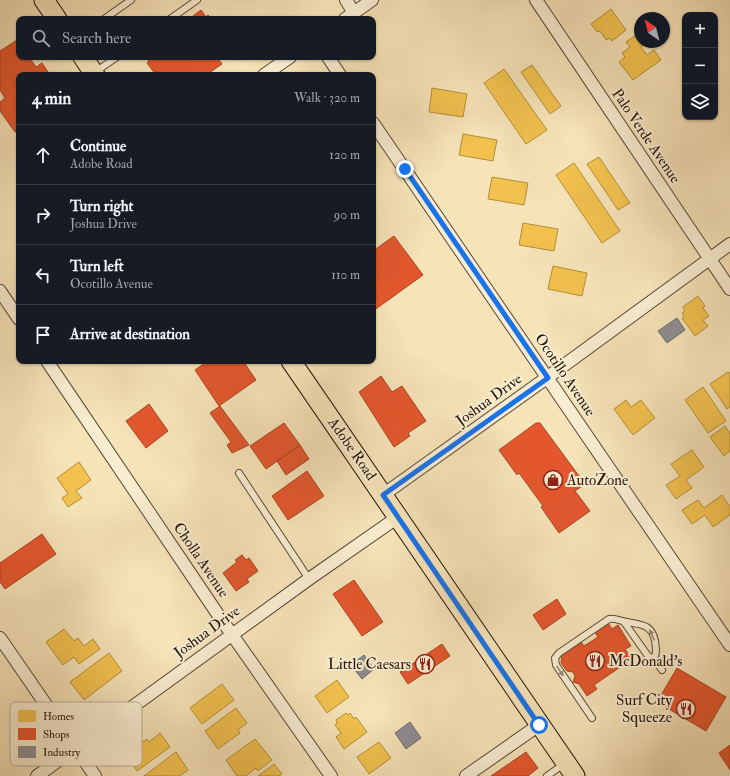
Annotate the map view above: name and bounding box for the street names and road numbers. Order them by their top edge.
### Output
street label: Palo Verde Avenue [607,85,685,187]
street label: Ocotillo Avenue [530,330,600,420]
street label: Joshua Drive [451,370,526,432]
street label: Adobe Road [323,413,381,485]
street label: Cholla Avenue [169,519,233,601]
street label: Joshua Drive [169,602,244,664]

